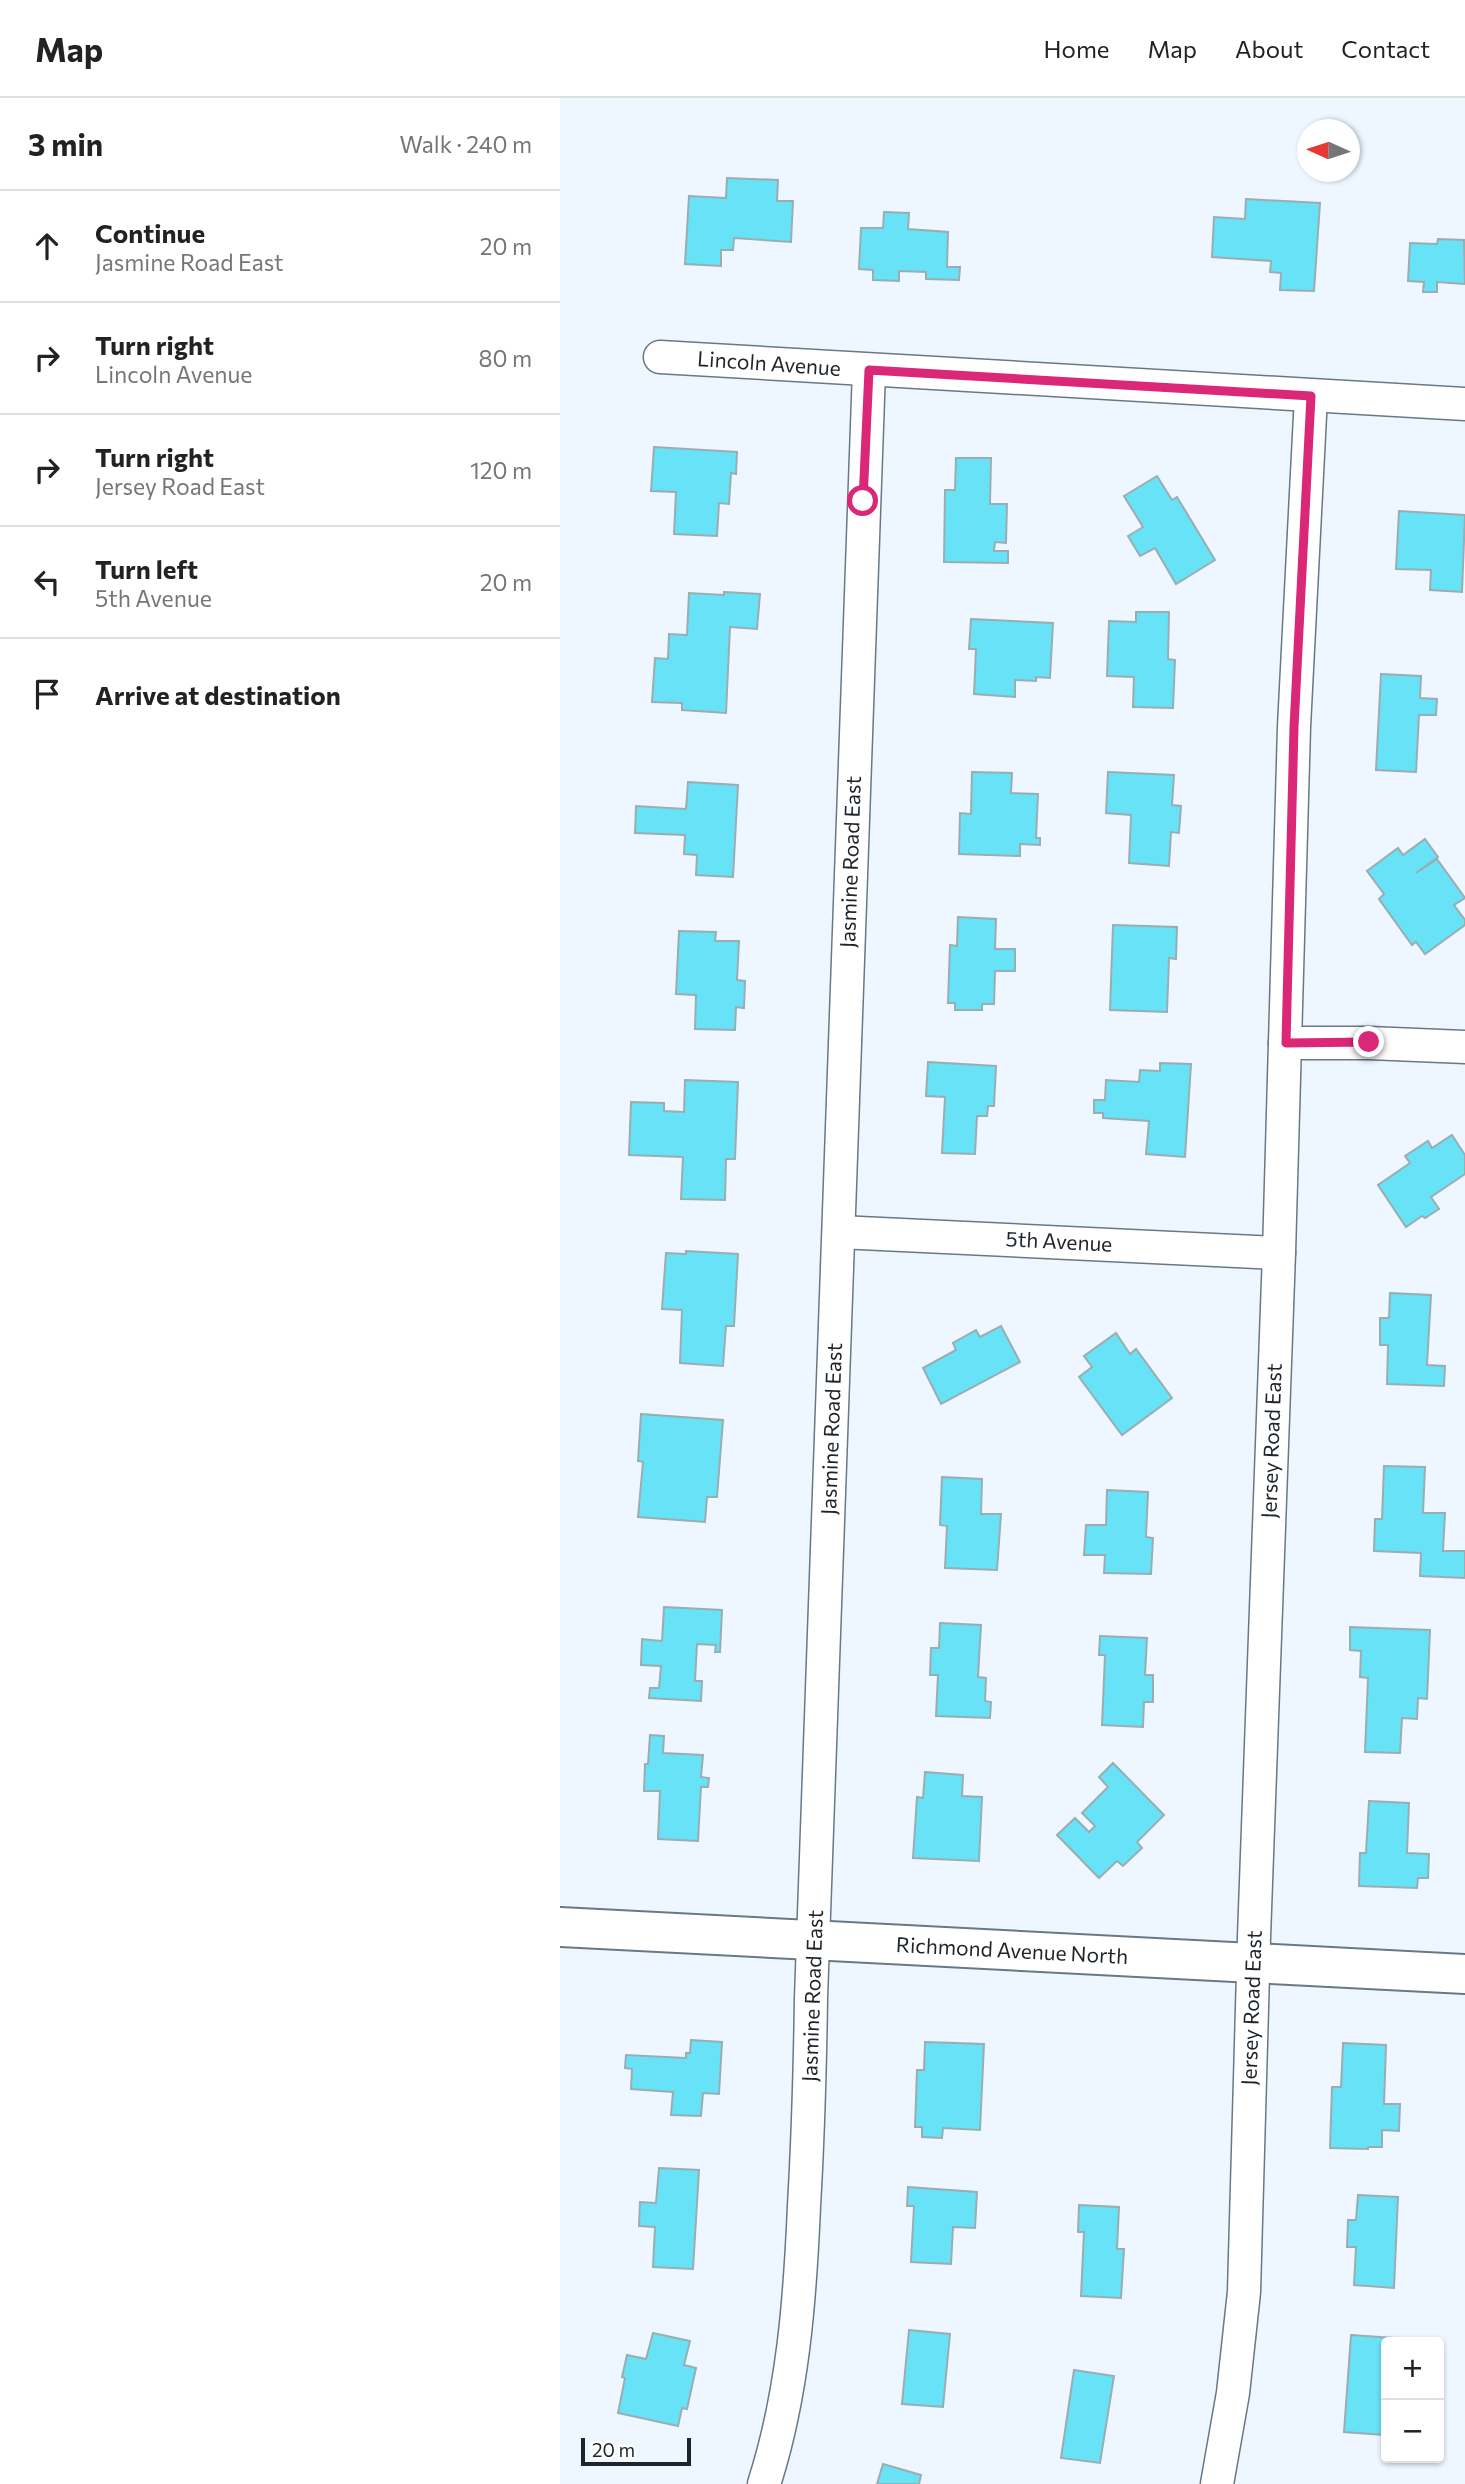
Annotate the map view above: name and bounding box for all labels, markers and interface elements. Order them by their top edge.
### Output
text: Map [35,28,103,69]
text: Home [1044,34,1110,63]
text: Map [1148,34,1197,63]
text: About [1235,34,1303,63]
text: Contact [1341,34,1430,63]
north arrow [1297,119,1360,182]
text: 3 min [28,125,103,162]
text: Walk · 240 m [400,130,532,158]
text: Continue [95,217,205,248]
icon: ahead [28,227,66,265]
text: 20 m [480,232,532,260]
text: Jasmine Road East [95,248,284,276]
text: Turn right [95,329,214,360]
icon: right [28,339,66,377]
text: 80 m [479,344,532,372]
street label: Lincoln Avenue [697,345,842,380]
text: Lincoln Avenue [95,360,252,388]
text: Turn right [95,441,214,472]
icon: right [28,451,66,489]
text: 120 m [470,456,532,484]
text: Jersey Road East [95,472,265,500]
route start [847,485,878,516]
text: Turn left [95,553,198,584]
icon: left [28,563,66,601]
text: 20 m [480,568,532,596]
text: 5th Avenue [95,584,212,612]
icon: arrive [28,675,66,713]
text: Arrive at destination [95,679,341,710]
street label: Jasmine Road East [834,776,865,948]
route end [1353,1026,1384,1057]
street label: 5th Avenue [1005,1225,1113,1256]
street label: Jasmine Road East [815,1343,846,1515]
street label: Jersey Road East [1255,1363,1286,1519]
street label: Jasmine Road East [796,1910,827,2082]
street label: Jersey Road East [1235,1930,1266,2086]
street label: Richmond Avenue North [895,1931,1129,1968]
map controls [1381,2337,1444,2463]
button: + [1381,2337,1444,2400]
button: − [1381,2400,1444,2463]
scale bar [581,2435,691,2467]
text: 20 m [592,2438,635,2461]

